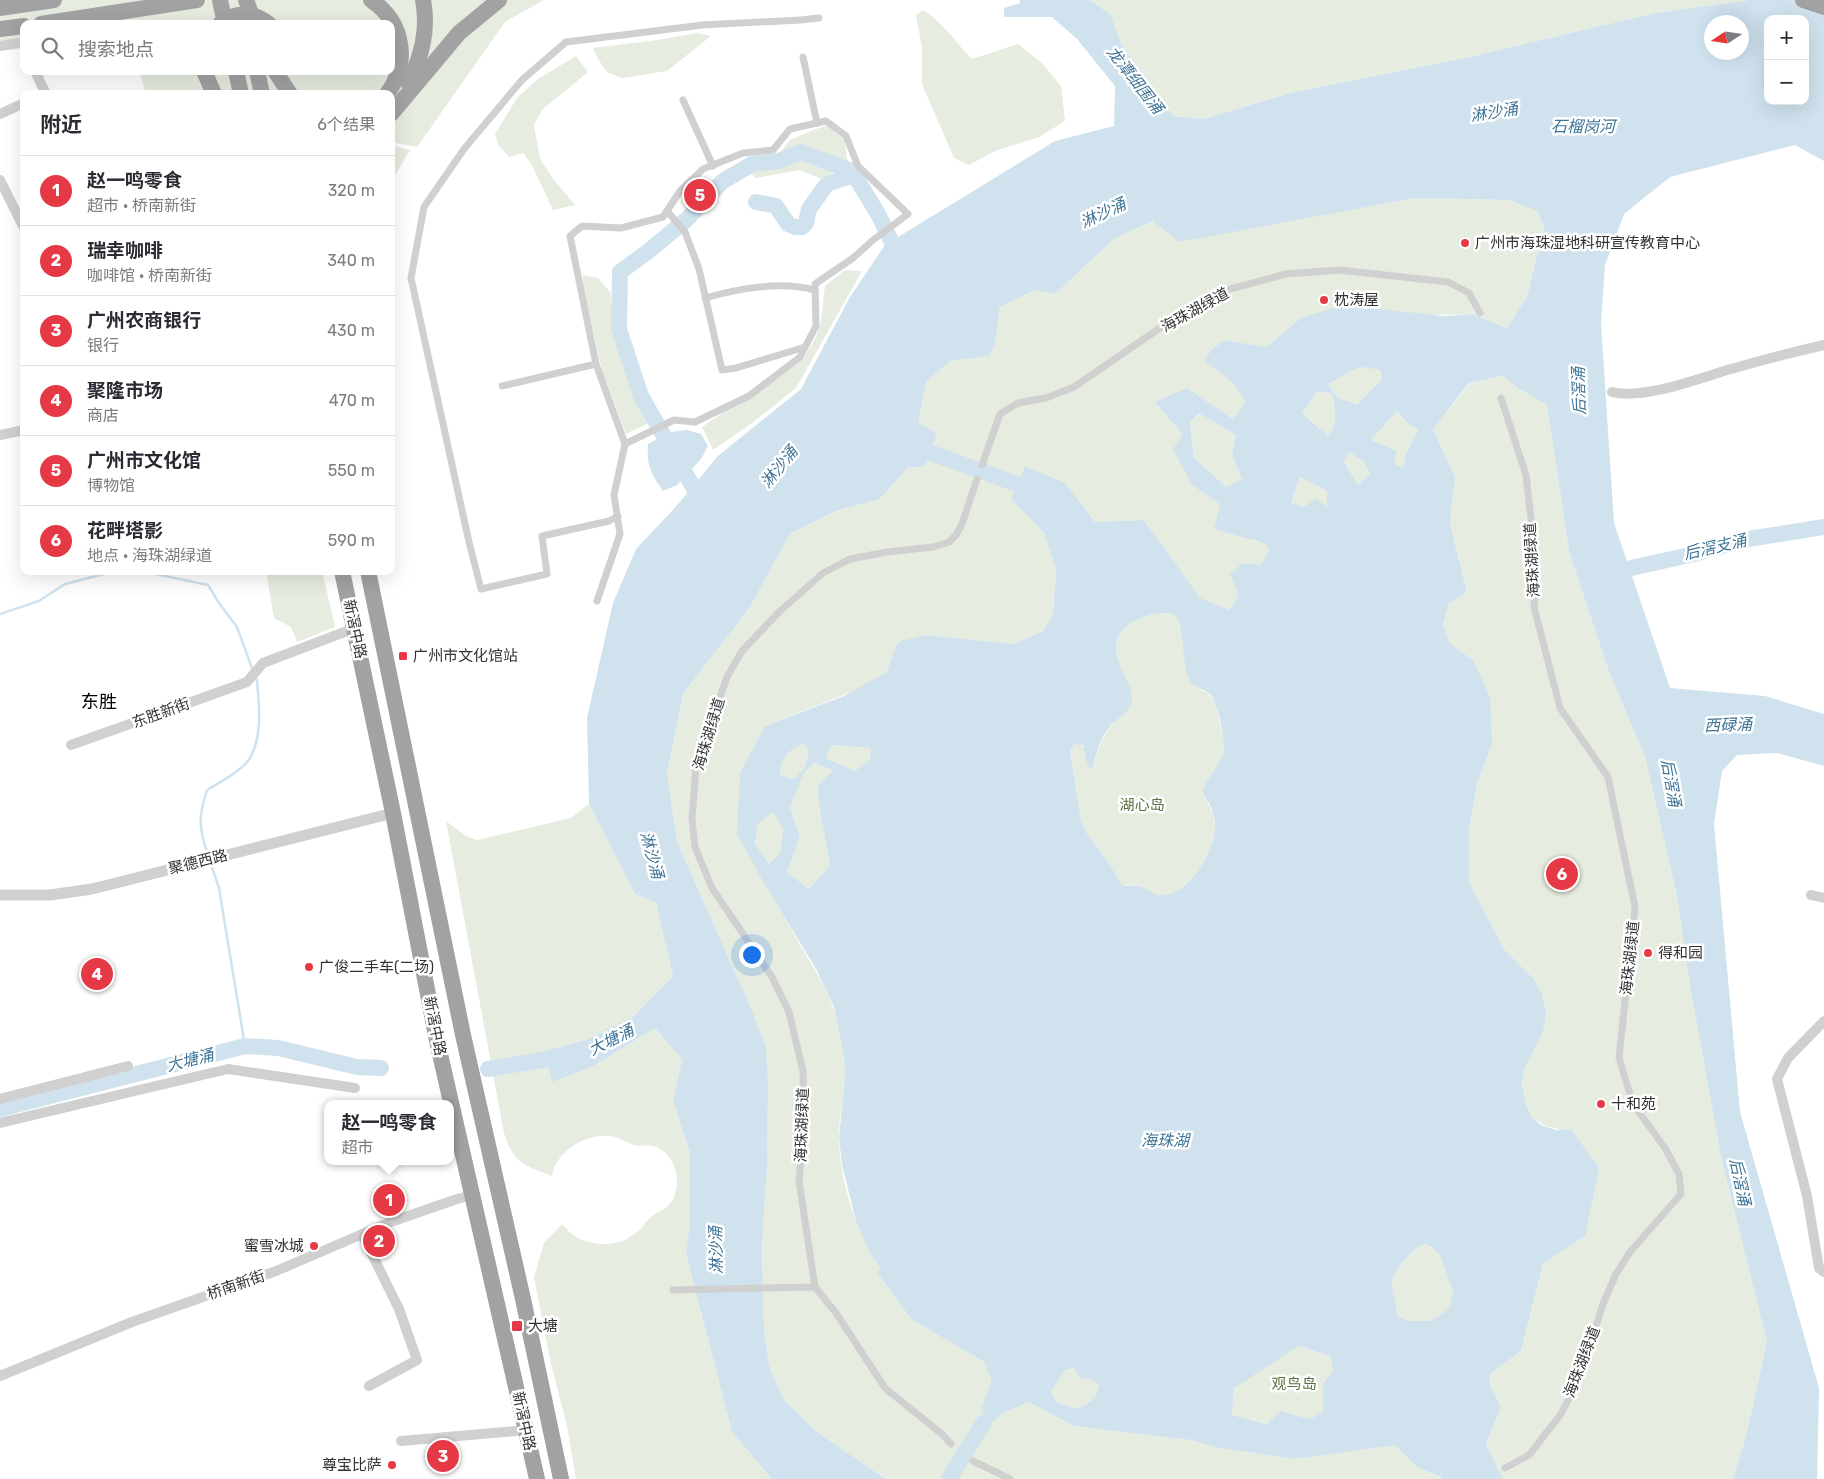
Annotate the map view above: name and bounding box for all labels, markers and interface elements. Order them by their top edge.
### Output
north arrow [1704,15,1749,60]
map controls [1764,15,1809,105]
button: + [1764,15,1809,60]
search box [20,20,395,75]
icon: search [38,34,66,62]
text: 搜索地点 [78,38,154,61]
water label: 龙潭细围涌 [1103,43,1168,119]
button: − [1764,60,1809,105]
water label: 淋沙涌 [1469,99,1521,125]
text: 附近 [40,112,82,137]
text: 6个结果 [317,115,375,134]
water label: 石榴岗河 [1551,117,1618,136]
text: 赵一鸣零食 [87,169,182,192]
pin: 5 [684,176,716,214]
text: 1 [52,181,60,200]
text: 320 m [328,181,375,200]
water label: 淋沙涌 [1077,193,1131,232]
text: 超市 · 桥南新街 [87,196,196,215]
place label: 广州市海珠湿地科研宣传教育中心 [1475,234,1700,252]
marker: 广州市海珠湿地科研宣传教育中心 [1459,237,1471,249]
text: 瑞幸咖啡 [87,239,163,262]
text: 2 [51,251,61,270]
text: 340 m [327,251,375,270]
text: 咖啡馆 · 桥南新街 [87,266,212,285]
street label: 海珠湖绿道 [1158,284,1232,336]
place label: 枕涛屋 [1334,291,1379,309]
marker: 枕涛屋 [1318,294,1330,306]
text: 广州农商银行 [87,309,201,332]
text: 3 [51,321,61,340]
text: 430 m [327,321,375,340]
text: 银行 [87,336,119,355]
water label: 后滘涌 [1569,365,1589,415]
text: 聚隆市场 [87,379,163,402]
text: 4 [51,391,61,410]
text: 470 m [329,391,375,410]
text: 商店 [87,406,119,425]
water label: 淋沙涌 [757,441,803,492]
text: 广州市文化馆 [87,449,201,472]
text: 5 [51,461,61,480]
text: 550 m [328,461,375,480]
text: 博物馆 [87,476,135,495]
text: 花畔塔影 [87,519,163,542]
street label: 海珠湖绿道 [1521,522,1543,598]
water label: 后滘支涌 [1682,530,1750,563]
text: 6 [51,531,61,550]
text: 590 m [328,531,375,550]
text: 地点 · 海珠湖绿道 [87,546,212,565]
street label: 新滘中路 [340,598,370,660]
place label: 广州市文化馆站 [413,647,518,665]
marker: 广州市文化馆站 [397,650,409,662]
district label: 东胜 [81,691,117,713]
street label: 东胜新街 [130,694,192,732]
street label: 海珠湖绿道 [689,695,729,773]
water label: 西碌涌 [1704,715,1754,735]
water label: 后滘涌 [1657,758,1685,810]
park label: 湖心岛 [1119,796,1165,814]
water label: 淋沙涌 [637,829,668,883]
street label: 聚德西路 [167,846,229,878]
pin: 6 [1546,855,1578,893]
street label: 海珠湖绿道 [1617,920,1643,996]
your location [739,942,765,968]
place label: 得和园 [1658,944,1703,962]
marker: 得和园 [1642,947,1654,959]
pin: 4 [81,955,113,993]
place label: 广俊二手车(二场) [319,958,434,976]
marker: 广俊二手车(二场) [303,961,315,973]
street label: 新滘中路 [420,995,450,1057]
water label: 大塘涌 [585,1020,638,1059]
water label: 大塘涌 [164,1044,218,1075]
street label: 海珠湖绿道 [792,1087,812,1163]
place label: 十和苑 [1611,1095,1656,1113]
marker: 十和苑 [1595,1098,1607,1110]
popup [324,1100,454,1165]
text: 赵一鸣零食 [341,1111,437,1134]
water label: 海珠湖 [1141,1131,1192,1150]
text: 超市 [341,1138,374,1157]
water label: 后滘涌 [1726,1157,1755,1209]
pin: 1 [373,1181,405,1219]
pin: 2 [363,1222,395,1260]
water label: 淋沙涌 [706,1224,726,1274]
place label: 蜜雪冰城 [244,1237,304,1255]
marker: 蜜雪冰城 [308,1240,320,1252]
street label: 桥南新街 [205,1267,267,1303]
place label: 大塘 [528,1317,558,1335]
marker: 大塘 [510,1319,524,1333]
street label: 海珠湖绿道 [1560,1324,1604,1400]
park label: 观鸟岛 [1271,1375,1317,1393]
street label: 新滘中路 [509,1390,539,1452]
pin: 3 [427,1437,459,1475]
place label: 尊宝比萨 [322,1456,382,1474]
marker: 尊宝比萨 [386,1459,398,1471]

